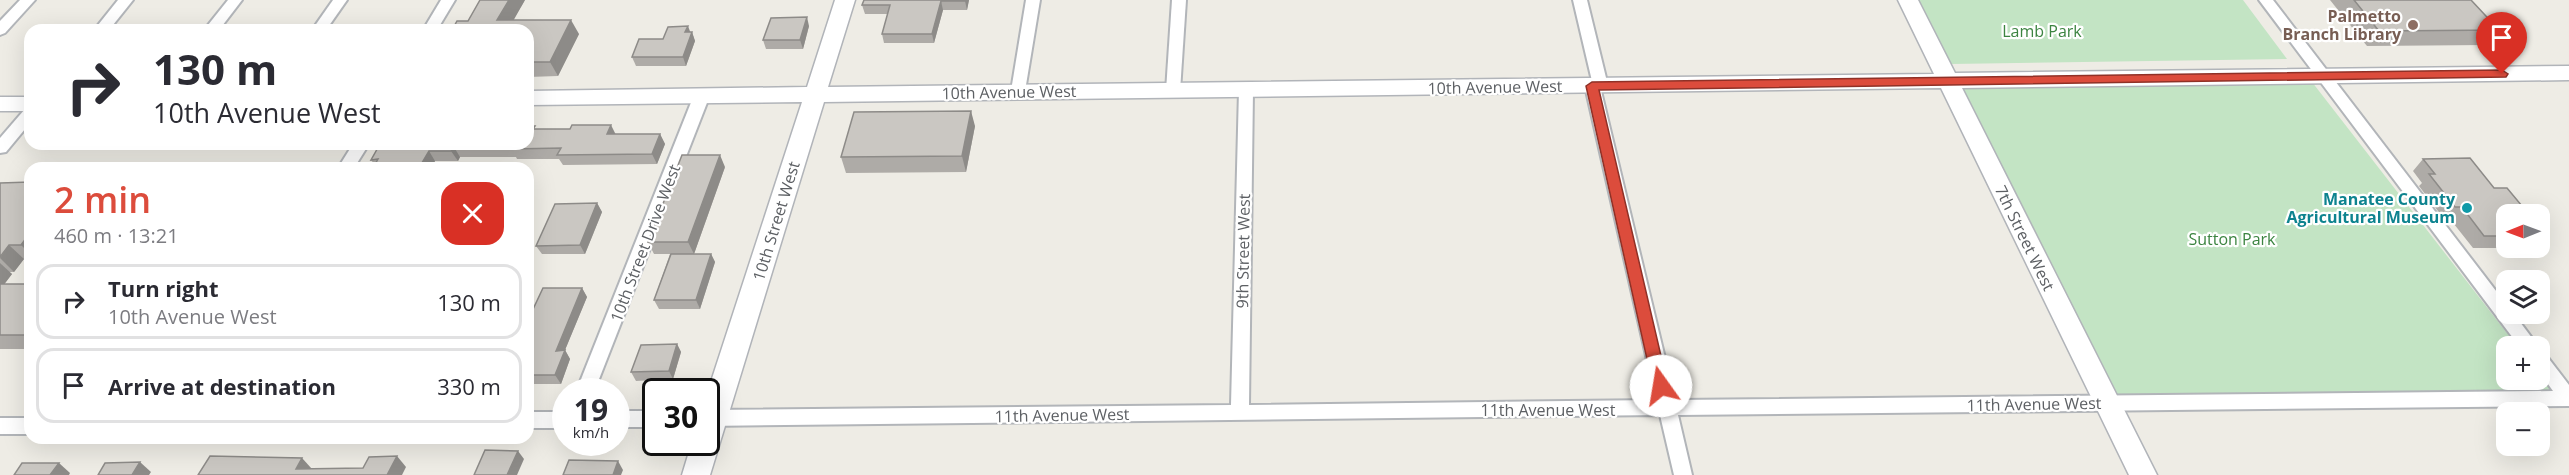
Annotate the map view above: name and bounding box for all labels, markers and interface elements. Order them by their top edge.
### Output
place label: Palmetto Branch Library [2283,5,2402,45]
pin [2476,12,2527,74]
marker: Palmetto Branch Library [2406,18,2420,32]
park label: Lamb Park [2002,20,2082,42]
icon: arrive [2485,21,2518,54]
text: 130 m [153,40,277,97]
icon: right [54,48,132,126]
street label: 10th Avenue West [1427,75,1563,99]
street label: 10th Avenue West [941,80,1077,104]
text: 10th Avenue West [153,94,381,131]
street label: 10th Street West [747,158,805,283]
street label: 10th Street Drive West [605,161,685,325]
text: 2 min [54,175,151,224]
button: close [441,182,504,245]
street label: 7th Street West [1990,182,2060,295]
place label: Manatee County Agricultural Museum [2286,188,2456,228]
street label: 9th Street West [1231,193,1255,309]
marker: Manatee County Agricultural Museum [2460,201,2474,215]
north arrow [2496,204,2550,258]
map controls [2496,204,2550,456]
text: 460 m · 13:21 [54,222,179,249]
park label: Sutton Park [2188,228,2276,250]
button: layers [2496,270,2550,324]
text: Turn right [108,273,219,303]
icon: right [57,285,90,318]
text: 130 m [437,287,501,317]
text: 10th Avenue West [108,303,277,330]
button: + [2496,336,2550,390]
position arrow [1629,354,1693,418]
icon: arrive [57,369,90,402]
text: Arrive at destination [108,371,336,401]
text: 330 m [437,371,501,401]
speed limit sign: 30 [642,378,720,456]
text: 19 [574,389,608,430]
street label: 11th Avenue West [1966,392,2102,416]
street label: 11th Avenue West [1481,399,1616,421]
button: − [2496,402,2550,456]
street label: 11th Avenue West [994,403,1130,427]
text: km/h [573,422,609,442]

